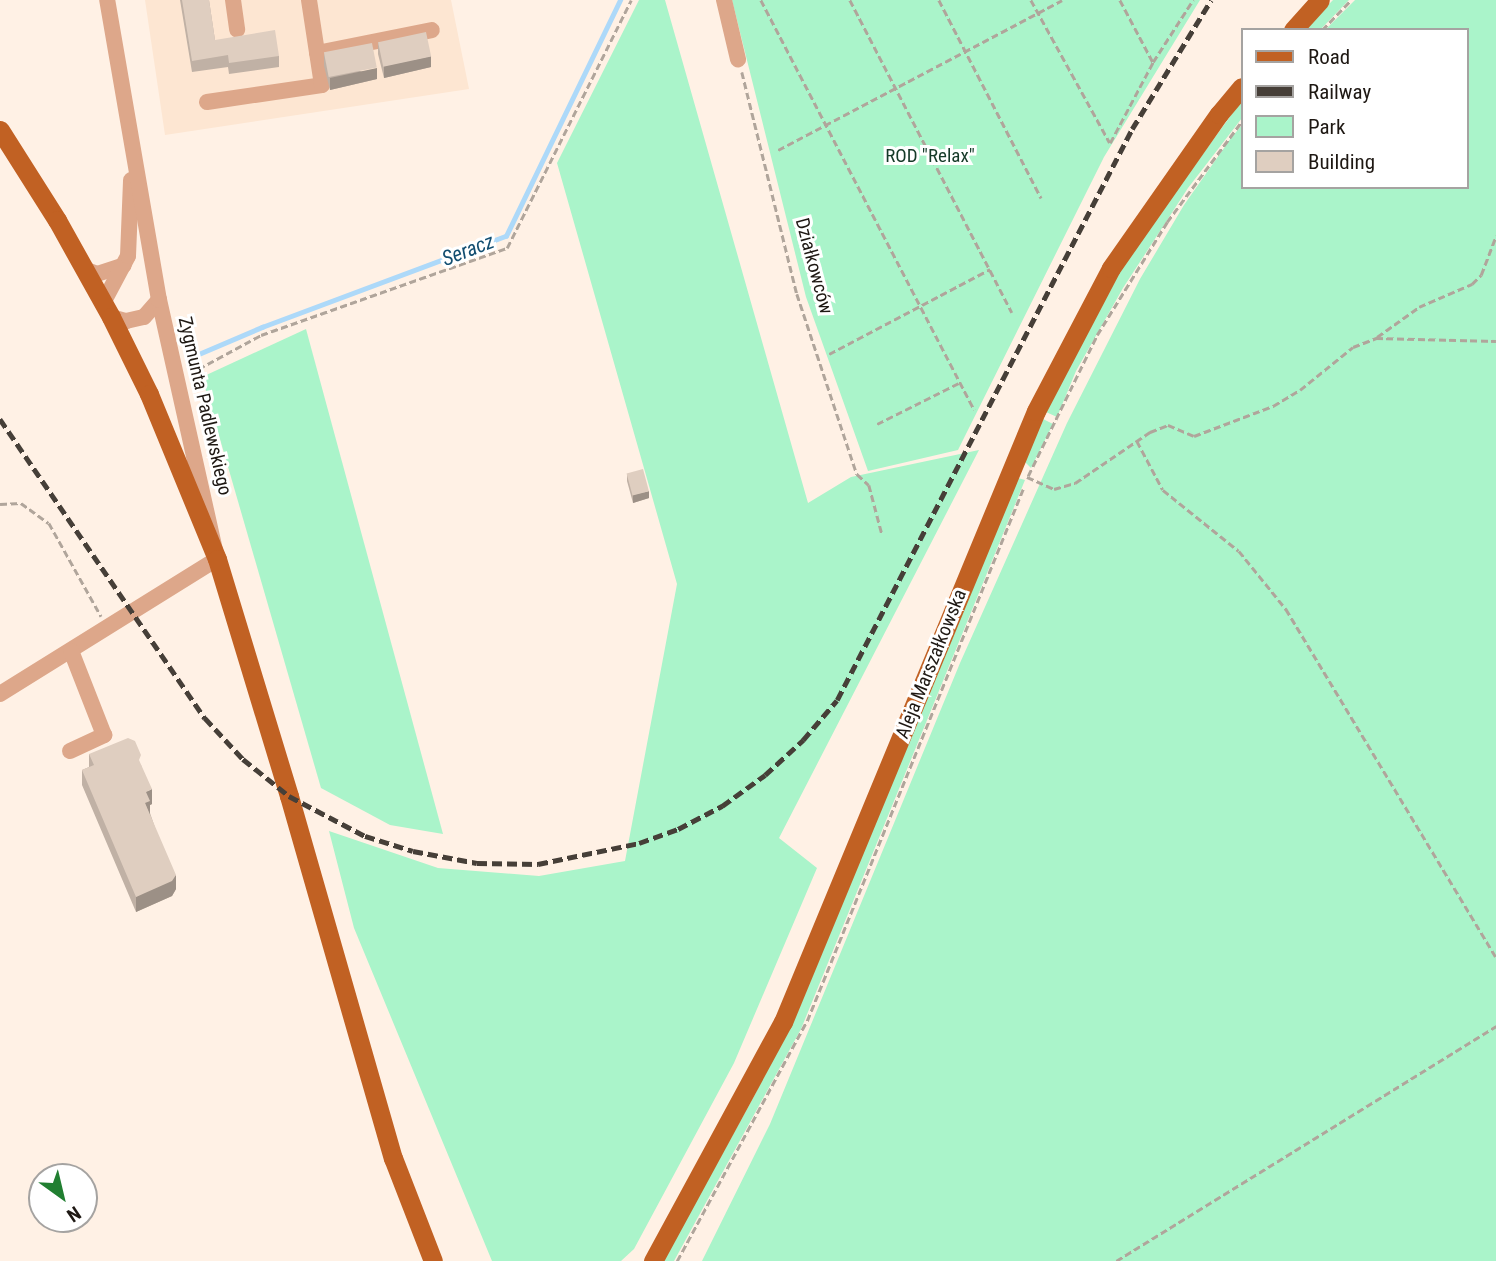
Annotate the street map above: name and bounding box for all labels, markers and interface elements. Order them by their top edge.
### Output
legend [1240,28,1468,189]
text: Road [1308,45,1350,69]
text: Railway [1308,80,1371,104]
text: Park [1308,115,1345,139]
park label: ROD "Relax" [885,145,975,167]
text: Building [1308,150,1375,174]
street label: Działkowców [790,215,838,317]
water label: Seracz [438,229,498,271]
street label: Zygmunta Padlewskiego [173,314,237,498]
street label: Aleja Marszałkowska [891,586,971,742]
north arrow [28,1163,98,1233]
text: N [63,1201,85,1227]

